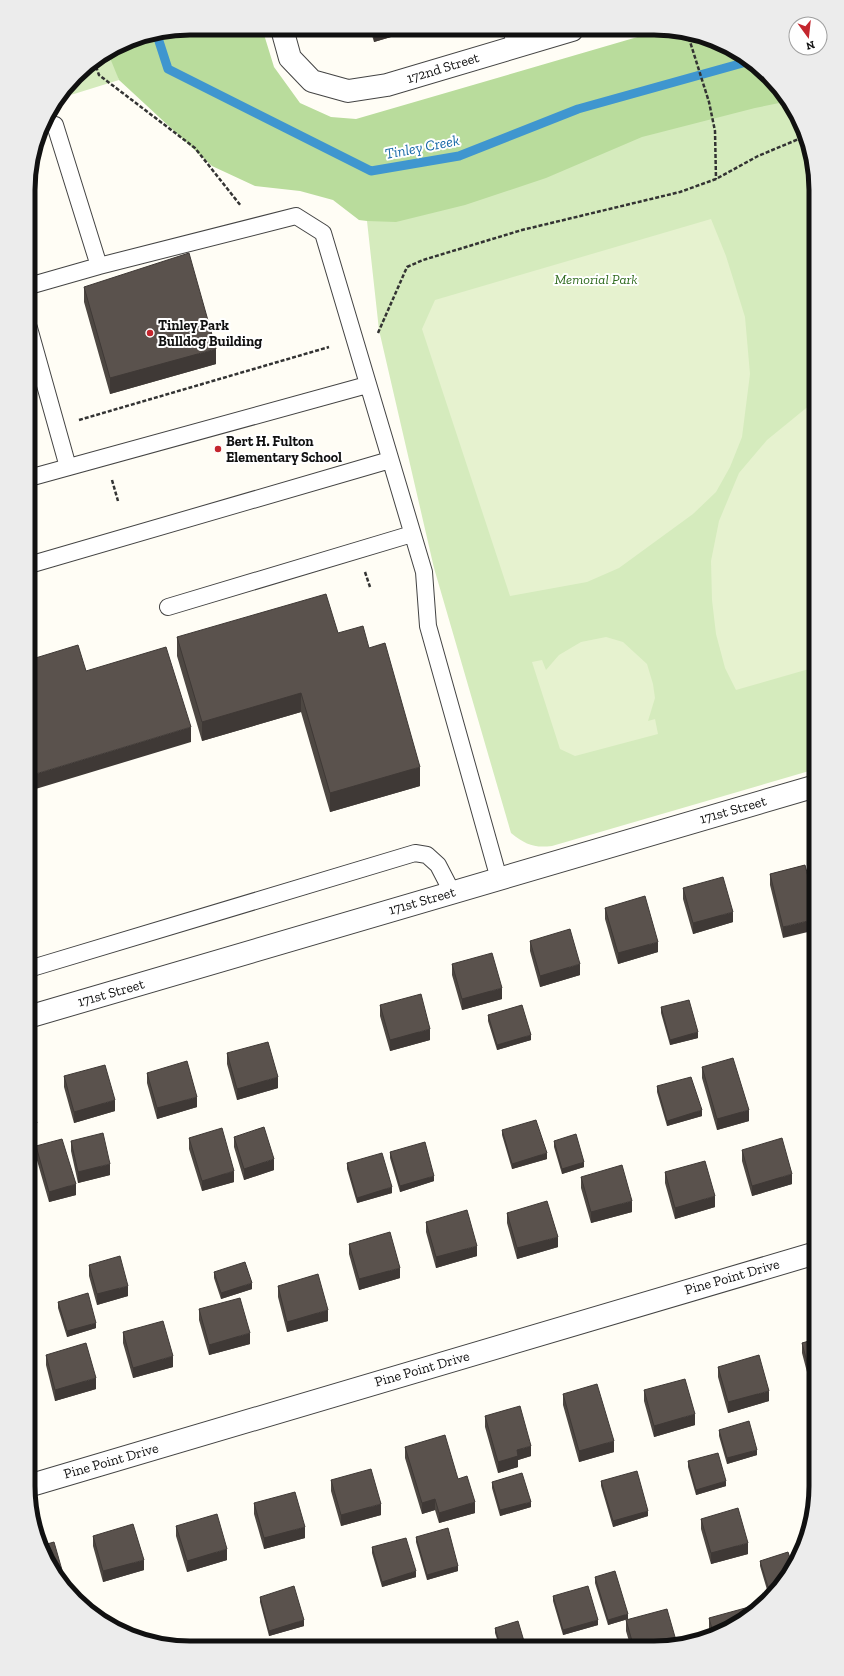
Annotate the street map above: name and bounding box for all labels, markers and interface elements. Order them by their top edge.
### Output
north arrow [788,16,828,56]
text: N [804,38,816,53]
street label: 172nd Street [405,49,482,87]
water label: Tinley Creek [383,131,461,163]
park label: Memorial Park [554,271,638,288]
place label: Tinley Park Bulldog Building [158,317,262,350]
marker: Tinley Park Bulldog Building [145,328,155,338]
place label: Bert H. Fulton Elementary School [226,433,342,466]
marker: Bert H. Fulton Elementary School [213,444,223,454]
street label: 171st Street [698,792,769,828]
street label: 171st Street [387,883,458,919]
street label: 171st Street [76,975,147,1011]
street label: Pine Point Drive [683,1255,782,1299]
street label: Pine Point Drive [373,1347,472,1391]
street label: Pine Point Drive [62,1439,161,1483]

